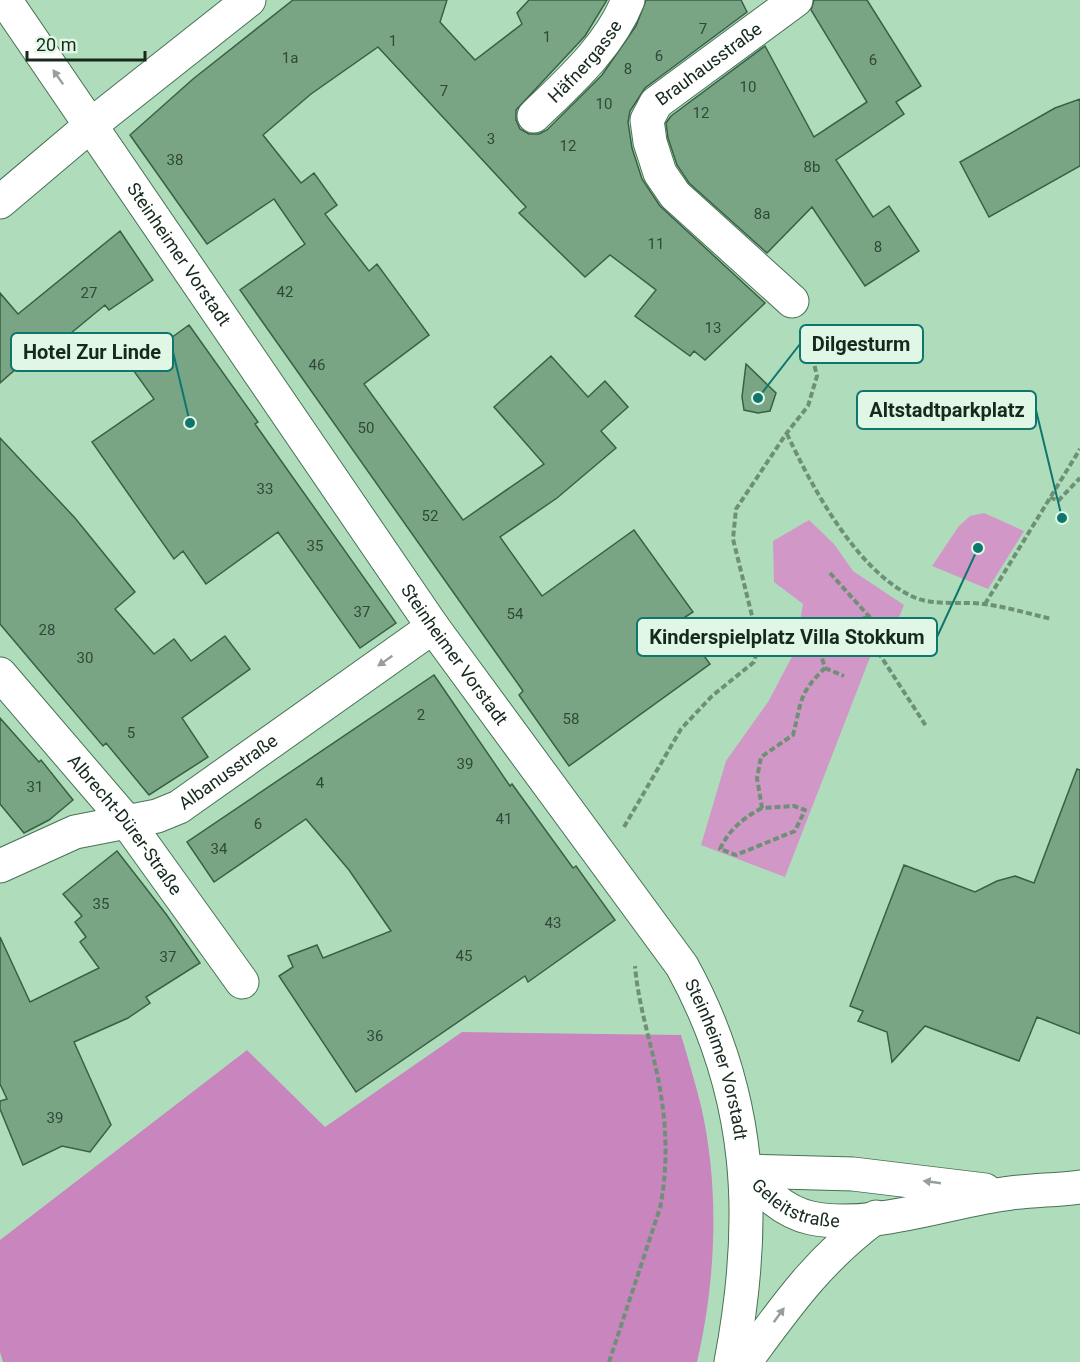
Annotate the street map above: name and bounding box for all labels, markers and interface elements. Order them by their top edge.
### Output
street label: Häfnergasse [543,16,626,107]
street label: Brauhausstraße [651,18,766,110]
house number: 7 [699,20,707,38]
scale bar [27,24,146,62]
house number: 1 [543,28,551,46]
house number: 1 [389,32,397,50]
text: 20 m [36,34,76,55]
house number: 6 [655,47,663,65]
house number: 1a [282,49,298,67]
house number: 6 [869,51,877,69]
house number: 8 [624,60,632,78]
one-way arrow [53,69,64,85]
house number: 10 [740,78,756,96]
house number: 7 [440,82,448,100]
house number: 10 [596,95,612,113]
house number: 12 [693,104,709,122]
house number: 3 [487,130,495,148]
house number: 12 [560,137,576,155]
house number: 38 [167,151,183,169]
house number: 8b [804,158,820,176]
street label: Steinheimer Vorstadt [123,179,235,330]
house number: 8a [754,205,770,223]
house number: 11 [648,235,664,253]
house number: 8 [874,238,882,256]
house number: 42 [277,283,293,301]
house number: 27 [81,284,97,302]
house number: 13 [705,319,721,337]
callout: Dilgesturm [800,325,923,363]
text: Dilgesturm [812,332,910,356]
callout: Hotel Zur Linde [11,333,173,371]
text: Hotel Zur Linde [23,340,161,364]
house number: 46 [309,356,325,374]
callout: Altstadtparkplatz [857,391,1036,429]
text: Altstadtparkplatz [869,398,1025,422]
house number: 50 [358,419,374,437]
house number: 33 [257,480,273,498]
house number: 52 [422,507,438,525]
house number: 35 [307,537,323,555]
street label: Steinheimer Vorstadt [397,580,512,729]
house number: 37 [354,603,370,621]
house number: 54 [507,605,524,623]
callout: Kinderspielplatz Villa Stokkum [637,618,937,656]
house number: 28 [39,621,55,639]
text: Kinderspielplatz Villa Stokkum [649,625,925,649]
house number: 30 [77,649,93,667]
one-way arrow [377,655,393,667]
house number: 2 [417,706,425,724]
house number: 58 [563,710,579,728]
house number: 5 [127,724,135,742]
street label: Albanusstraße [174,730,281,814]
street label: Albrecht-Dürer-Straße [64,750,187,899]
house number: 39 [457,755,473,773]
house number: 4 [316,774,325,792]
house number: 31 [27,778,43,796]
house number: 41 [496,810,512,828]
house number: 6 [254,815,262,833]
house number: 34 [211,840,228,858]
house number: 35 [93,895,109,913]
house number: 43 [545,914,561,932]
house number: 45 [456,947,472,965]
house number: 37 [160,948,176,966]
street label: Steinheimer Vorstadt [681,975,752,1141]
house number: 36 [367,1027,383,1045]
house number: 39 [47,1109,63,1127]
street label: Geleitstraße [748,1174,840,1231]
one-way arrow [922,1178,941,1187]
one-way arrow [773,1307,785,1322]

